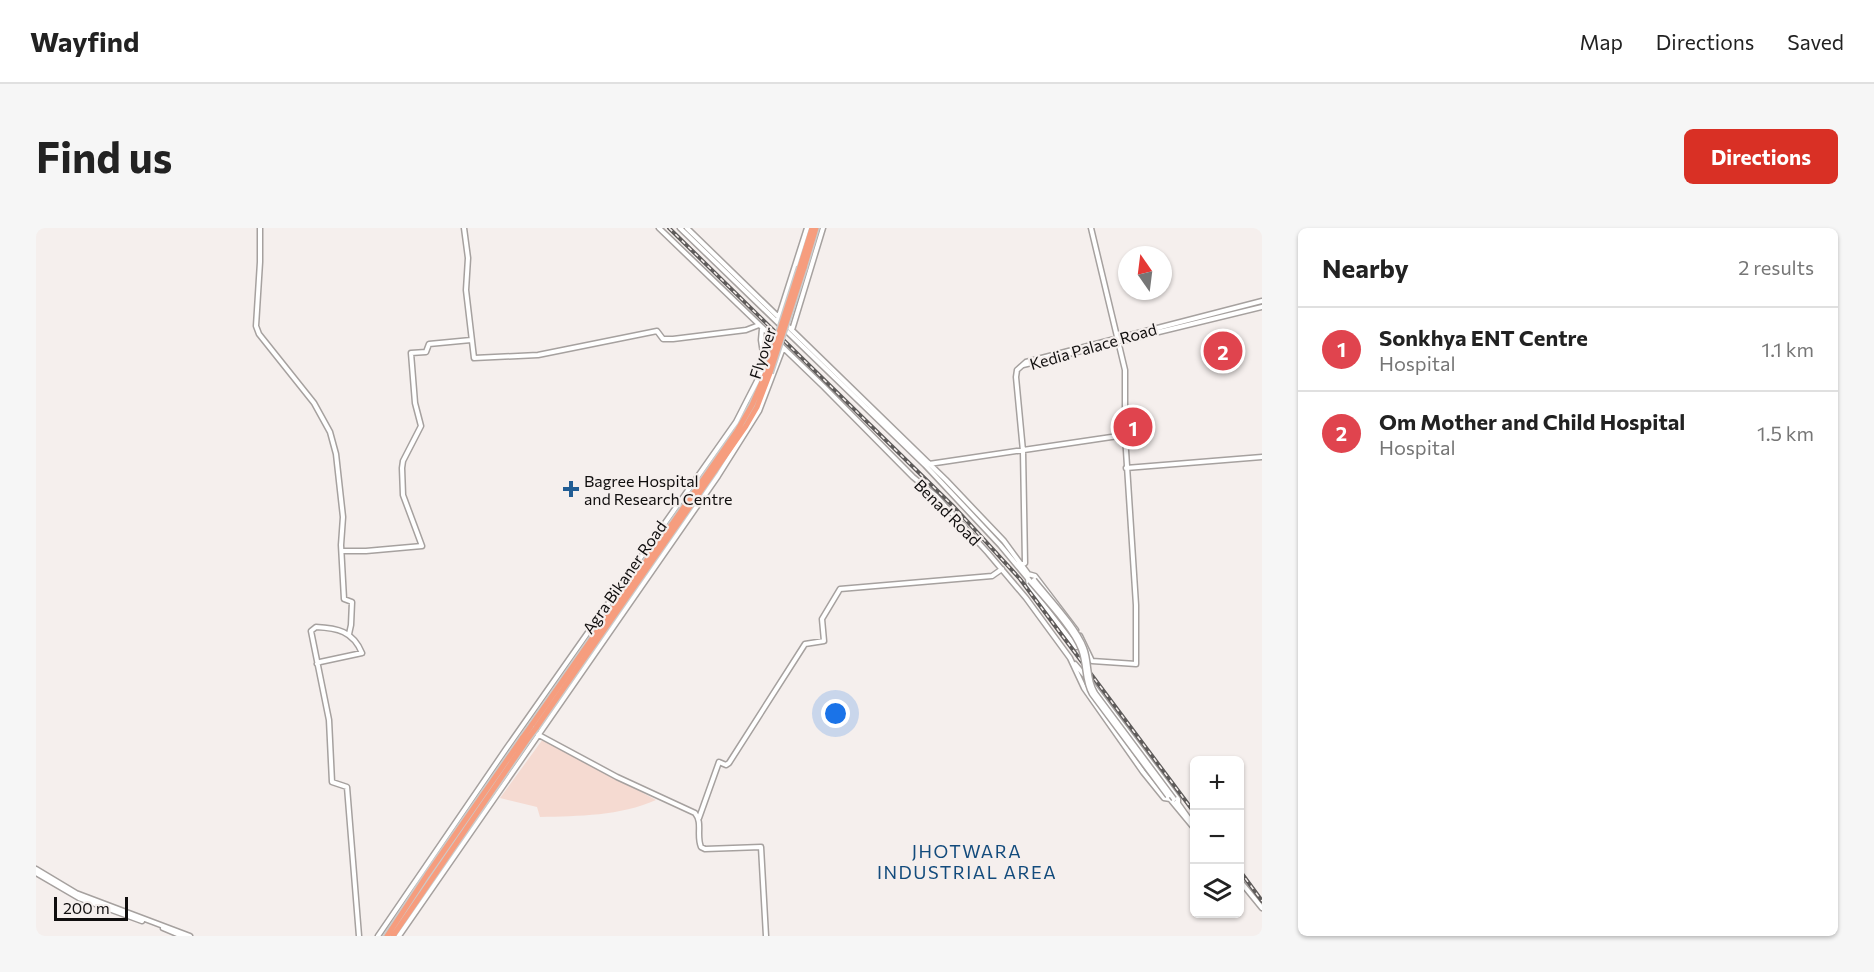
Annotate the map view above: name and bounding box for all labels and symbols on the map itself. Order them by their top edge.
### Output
north arrow [1118,246,1172,300]
street label: Kedia Palace Road [1027,319,1159,373]
street label: Flyover [745,324,779,381]
pin: 2 [1204,328,1242,374]
pin: 1 [1114,404,1152,450]
place label: Bagree Hospital and Research Centre [584,471,733,508]
street label: Benad Road [911,475,985,549]
marker: Bagree Hospital and Research Centre [562,480,580,498]
street label: Agra Bikaner Road [578,517,670,637]
your location [821,699,850,728]
district label: JHOTWARA INDUSTRIAL AREA [877,840,1057,883]
scale bar [54,894,128,922]

